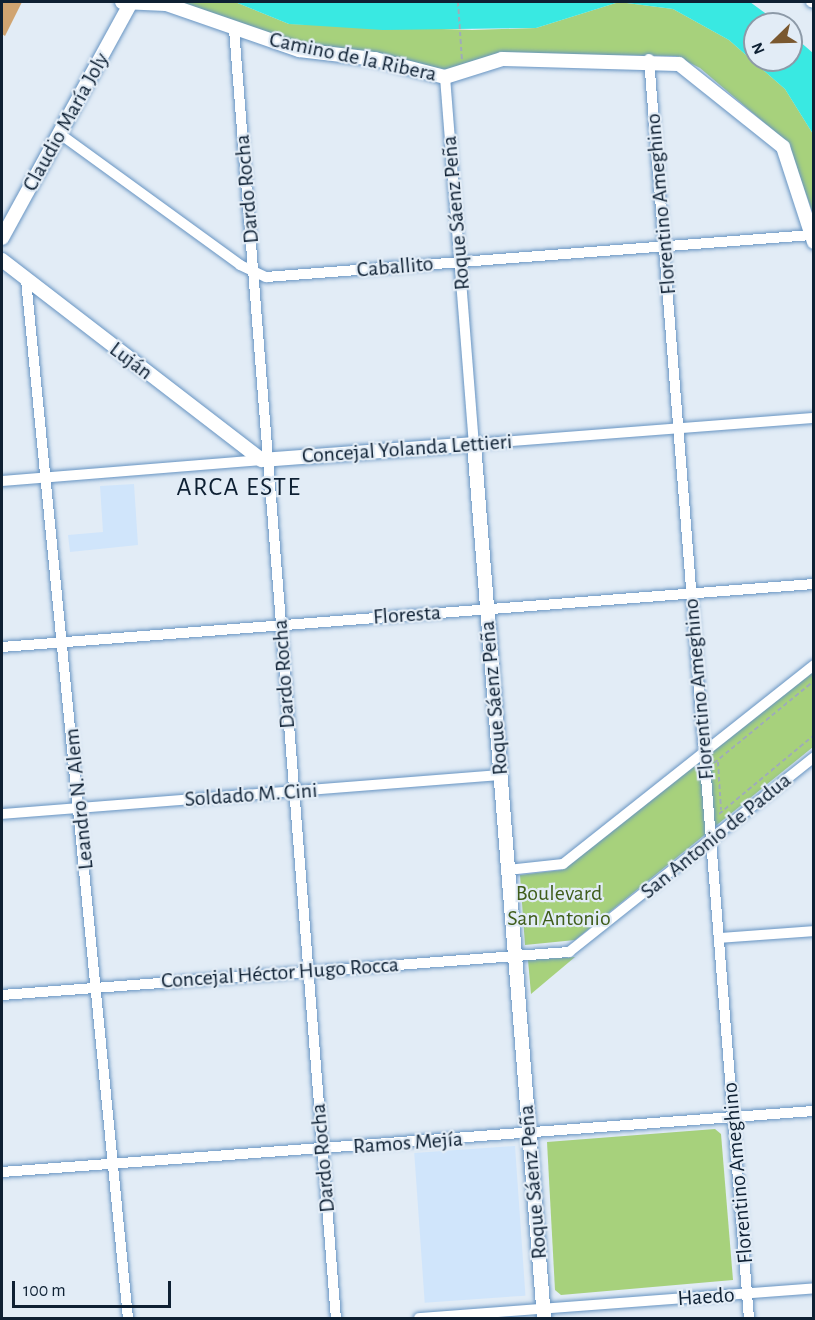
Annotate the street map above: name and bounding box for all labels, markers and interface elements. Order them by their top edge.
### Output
north arrow [743,12,803,72]
street label: Camino de la Ribera [267,26,439,88]
text: N [749,40,768,56]
street label: Claudio María Joly [17,48,115,196]
street label: Florentino Ameghino [640,112,682,296]
street label: Dardo Rocha [229,133,265,245]
street label: Roque Sáenz Peña [436,135,476,291]
street label: Caballito [356,251,434,283]
street label: Luján [104,336,158,386]
street label: Concejal Yolanda Lettieri [301,428,513,470]
district label: ARCA ESTE [176,472,302,504]
street label: Florentino Ameghino [678,597,720,781]
street label: Floresta [372,599,442,631]
street label: Dardo Rocha [267,619,301,729]
street label: Roque Sáenz Peña [474,620,514,776]
street label: Leandro N. Alem [58,727,100,871]
street label: San Antonio de Padua [635,767,797,905]
street label: Soldado M. Cini [184,777,318,813]
park label: Boulevard San Antonio [507,880,611,932]
street label: Concejal Héctor Hugo Rocca [160,952,400,994]
street label: Florentino Ameghino [717,1081,759,1265]
street label: Dardo Rocha [305,1102,341,1214]
street label: Roque Sáenz Peña [513,1104,553,1260]
street label: Ramos Mejía [352,1126,464,1160]
scale bar [15,1269,174,1307]
text: 100 m [23,1282,66,1300]
street label: Haedo [677,1282,735,1312]

